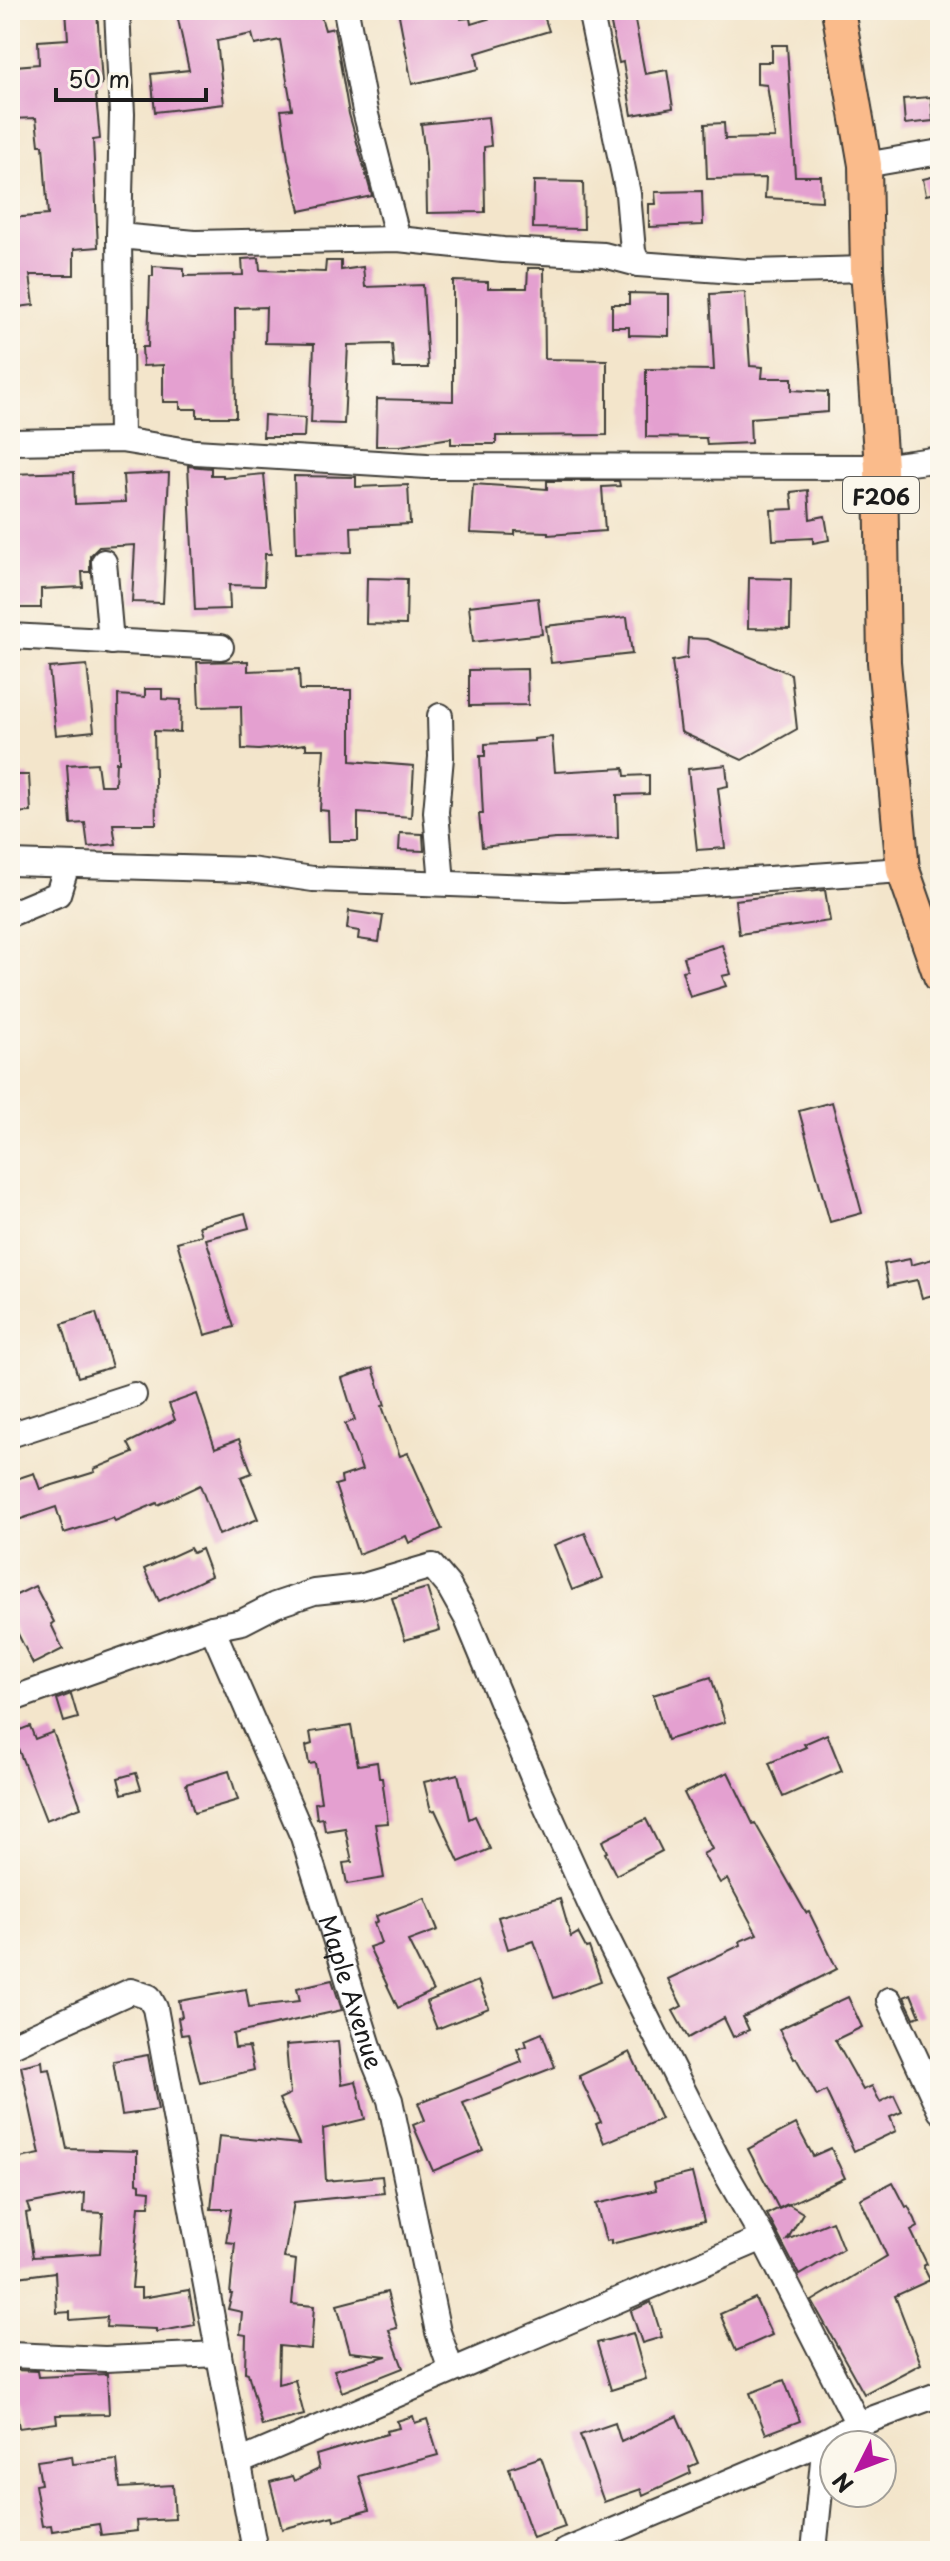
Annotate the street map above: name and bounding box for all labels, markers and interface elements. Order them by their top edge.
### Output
scale bar [56,52,206,102]
text: 50 m [68,60,130,96]
road number: F206 [843,477,919,513]
street label: Maple Avenue [311,1910,393,2074]
north arrow [818,2429,898,2509]
text: N [824,2466,860,2501]

